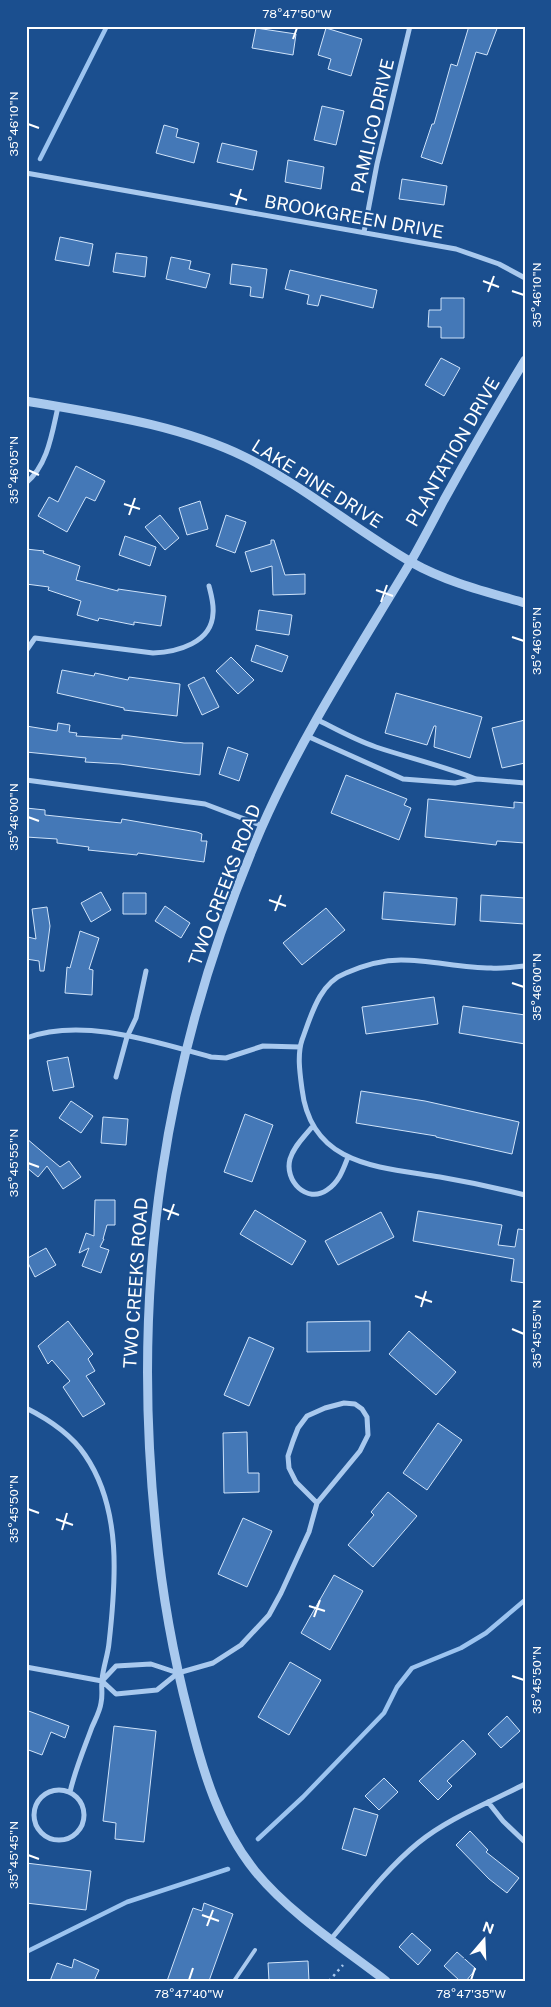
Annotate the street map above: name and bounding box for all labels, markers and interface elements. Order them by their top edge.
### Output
text: 78°47'50"W [262,7,332,21]
street label: PAMLICO DRIVE [347,56,398,195]
text: 35°46'10"N [7,91,21,157]
street label: BROOKGREEN DRIVE [263,190,445,243]
text: 35°46'10"N [530,262,544,328]
street label: PLANTATION DRIVE [401,373,504,530]
street label: LAKE PINE DRIVE [248,435,386,532]
text: 35°46'05"N [7,436,21,504]
text: 35°46'05"N [530,607,544,675]
text: 35°46'00"N [7,783,21,851]
street label: TWO CREEKS ROAD [184,801,265,968]
text: 35°46'00"N [530,953,544,1021]
text: 35°45'55"N [7,1129,21,1197]
street label: TWO CREEKS ROAD [119,1197,152,1369]
text: 35°45'55"N [530,1300,544,1368]
text: 35°45'50"N [7,1475,21,1543]
text: 35°45'50"N [530,1646,544,1714]
text: 35°45'45"N [7,1821,21,1889]
north arrow [458,1914,508,1964]
text: N [480,1918,496,1937]
text: 78°47'40"W [154,1987,224,2001]
text: 78°47'35"W [436,1987,506,2001]

